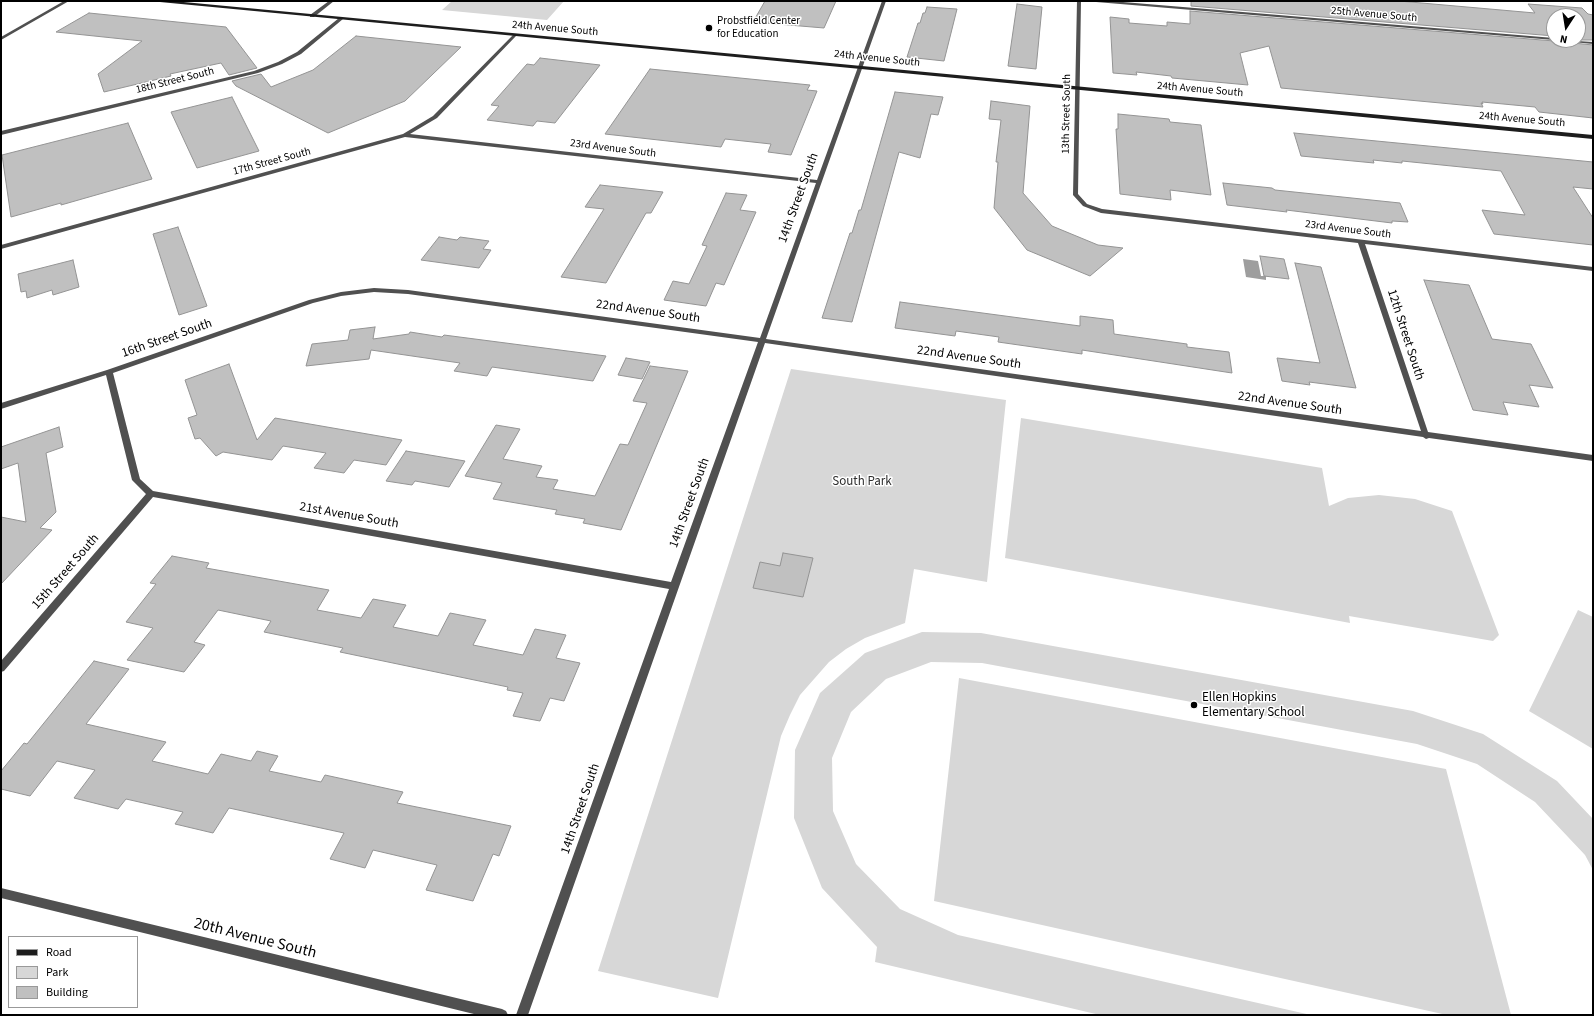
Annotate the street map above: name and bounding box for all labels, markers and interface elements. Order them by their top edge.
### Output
street label: 25th Avenue South [1330,5,1418,25]
north arrow [1546,8,1586,48]
place label: Probstfield Center for Education [717,15,800,41]
street label: 24th Avenue South [511,19,599,39]
marker: Probstfield Center for Education [704,23,714,33]
text: N [1558,31,1569,47]
street label: 24th Avenue South [833,48,921,70]
street label: 18th Street South [135,65,215,97]
street label: 13th Street South [1060,74,1074,154]
street label: 24th Avenue South [1156,80,1244,100]
street label: 24th Avenue South [1478,110,1566,130]
street label: 23rd Avenue South [569,137,657,161]
street label: 17th Street South [232,145,312,179]
street label: 14th Street South [775,151,823,245]
street label: 23rd Avenue South [1304,218,1392,242]
street label: 12th Street South [1383,288,1427,382]
street label: 22nd Avenue South [595,297,701,327]
street label: 16th Street South [120,316,214,362]
street label: 22nd Avenue South [916,343,1022,373]
street label: 22nd Avenue South [1237,389,1343,419]
street label: 14th Street South [666,456,714,550]
park label: South Park [832,474,892,490]
street label: 21st Avenue South [298,500,400,532]
street label: 15th Street South [29,531,103,613]
place label: Ellen Hopkins Elementary School [1202,690,1304,721]
marker: Ellen Hopkins Elementary School [1189,700,1199,710]
street label: 14th Street South [558,762,604,856]
street label: 20th Avenue South [192,914,318,964]
legend [8,936,138,1008]
text: Road [46,944,72,961]
text: Park [46,964,68,981]
text: Building [46,984,88,1001]

